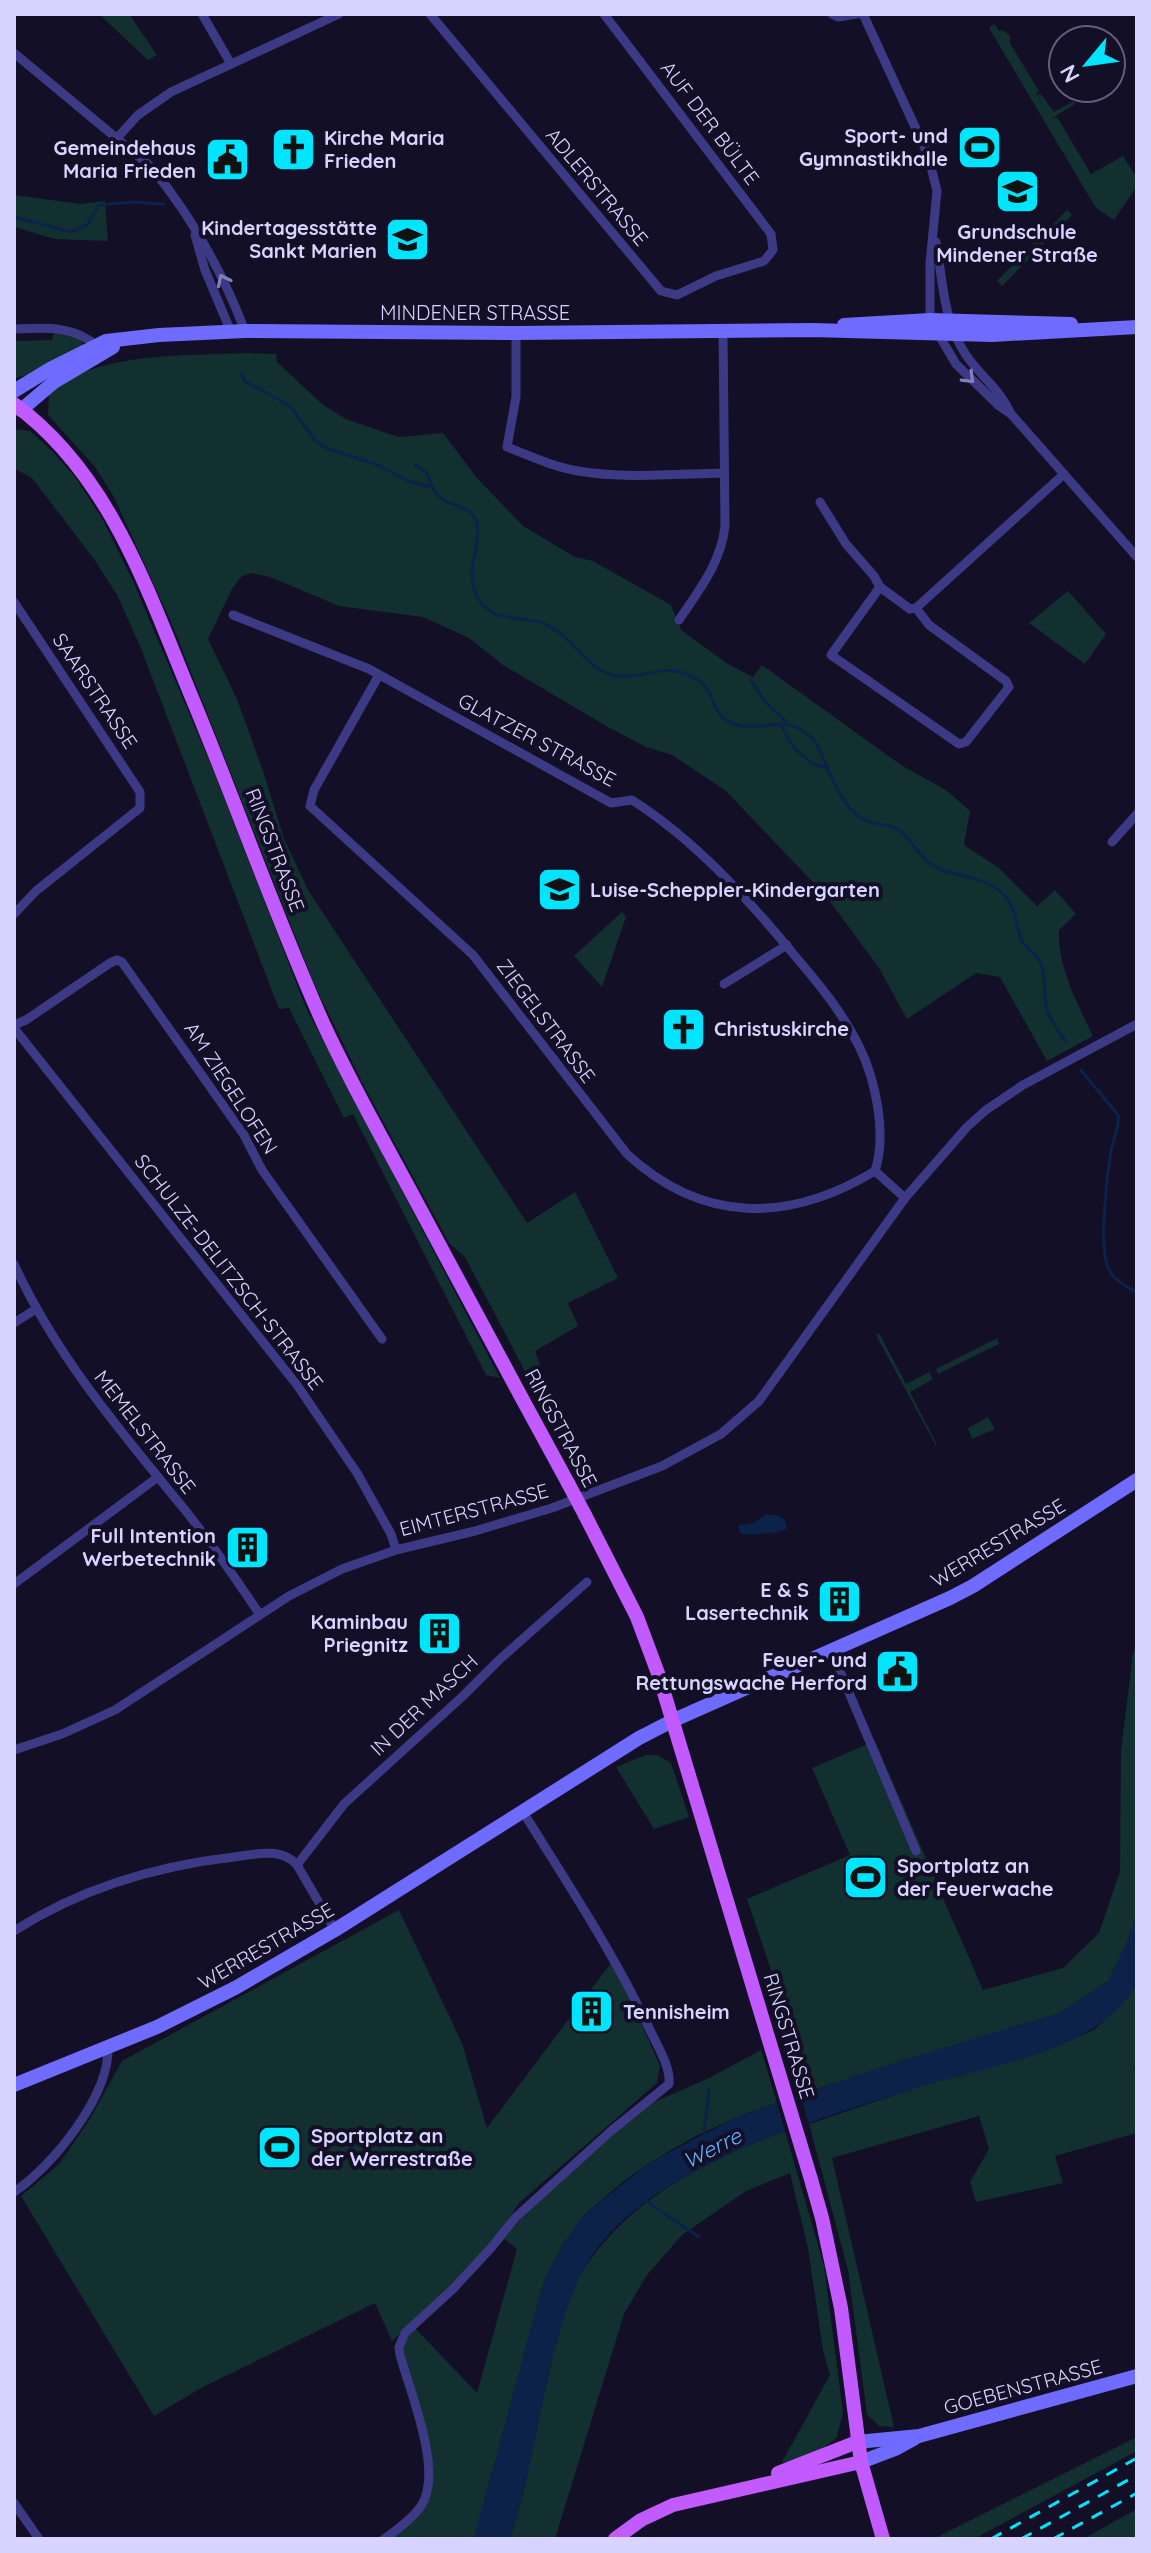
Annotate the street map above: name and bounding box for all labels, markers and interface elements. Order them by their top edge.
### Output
north arrow [1047,24,1127,104]
street label: AUF DER BÜLTE [656,56,765,190]
text: N [1053,60,1086,88]
street label: ADLERSTRASSE [541,123,654,251]
place label: Sport- und Gymnastikhalle [799,123,948,171]
sports icon: Sport- und Gymnastikhalle [955,123,1003,171]
place label: Kirche Maria Frieden [324,125,444,173]
church icon: Kirche Maria Frieden [269,126,317,174]
place label: Gemeindehaus Maria Frieden [54,135,196,183]
public building icon: Gemeindehaus Maria Frieden [203,135,251,183]
school or university icon: Grundschule Mindener Straße [993,168,1041,216]
place label: Kindertagesstätte Sankt Marien [201,215,377,263]
school or university icon: Kindertagesstätte Sankt Marien [384,215,432,263]
place label: Grundschule Mindener Straße [936,219,1098,267]
one-way arrow [217,273,233,288]
street label: MINDENER STRASSE [380,300,570,325]
one-way arrow [960,368,974,383]
street label: SAARSTRASSE [48,628,143,753]
street label: GLATZER STRASSE [454,687,620,792]
street label: RINGSTRASSE [240,784,310,915]
school or university icon: Luise-Scheppler-Kindergarten [535,866,583,914]
place label: Luise-Scheppler-Kindergarten [590,877,880,902]
street label: ZIEGELSTRASSE [492,954,601,1088]
church icon: Christuskirche [659,1005,707,1053]
place label: Christuskirche [714,1016,849,1041]
street label: AM ZIEGELOFEN [179,1017,283,1158]
street label: SCHULZE-DELITZSCH-STRASSE [130,1149,329,1394]
street label: RINGSTRASSE [520,1364,603,1491]
street label: MEMELSTRASSE [89,1365,201,1498]
street label: EIMTERSTRASSE [397,1478,551,1541]
street label: WERRESTRASSE [926,1493,1069,1593]
place label: Full Intention Werbetechnik [83,1523,216,1571]
building icon: Full Intention Werbetechnik [223,1524,271,1572]
place label: E & S Lasertechnik [685,1577,809,1625]
building icon: E & S Lasertechnik [816,1578,864,1626]
place label: Kaminbau Priegnitz [311,1609,408,1657]
building icon: Kaminbau Priegnitz [415,1610,463,1658]
place label: Feuer- und Rettungswache Herford [636,1647,867,1695]
street label: IN DER MASCH [365,1648,483,1761]
public building icon: Feuer- und Rettungswache Herford [874,1648,922,1696]
sports icon: Sportplatz an der Feuerwache [842,1853,890,1901]
place label: Sportplatz an der Feuerwache [897,1853,1054,1901]
street label: WERRESTRASSE [194,1897,338,1994]
street label: RINGSTRASSE [758,1970,820,2102]
building icon: Tennisheim [568,1988,616,2036]
place label: Tennisheim [623,1999,730,2024]
water label: Werre [678,2121,747,2175]
sports icon: Sportplatz an der Werrestraße [256,2123,304,2171]
place label: Sportplatz an der Werrestraße [311,2123,473,2171]
street label: GOEBENSTRASSE [941,2353,1105,2420]

